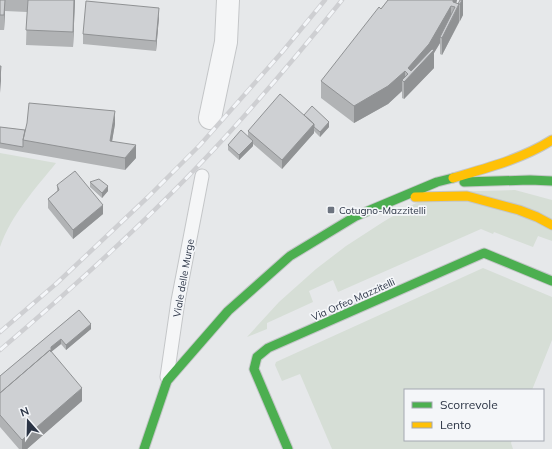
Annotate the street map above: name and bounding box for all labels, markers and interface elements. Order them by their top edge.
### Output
place label: Cotugno-Mazzitelli [339,204,426,217]
marker: Cotugno-Mazzitelli [326,205,336,215]
street label: Viale delle Murge [170,238,197,318]
street label: Via Orfeo Mazzitelli [309,275,397,324]
legend [404,389,544,441]
text: Scorrevole [440,397,498,412]
north arrow [8,401,48,441]
text: N [18,404,31,420]
text: Lento [440,417,471,432]

